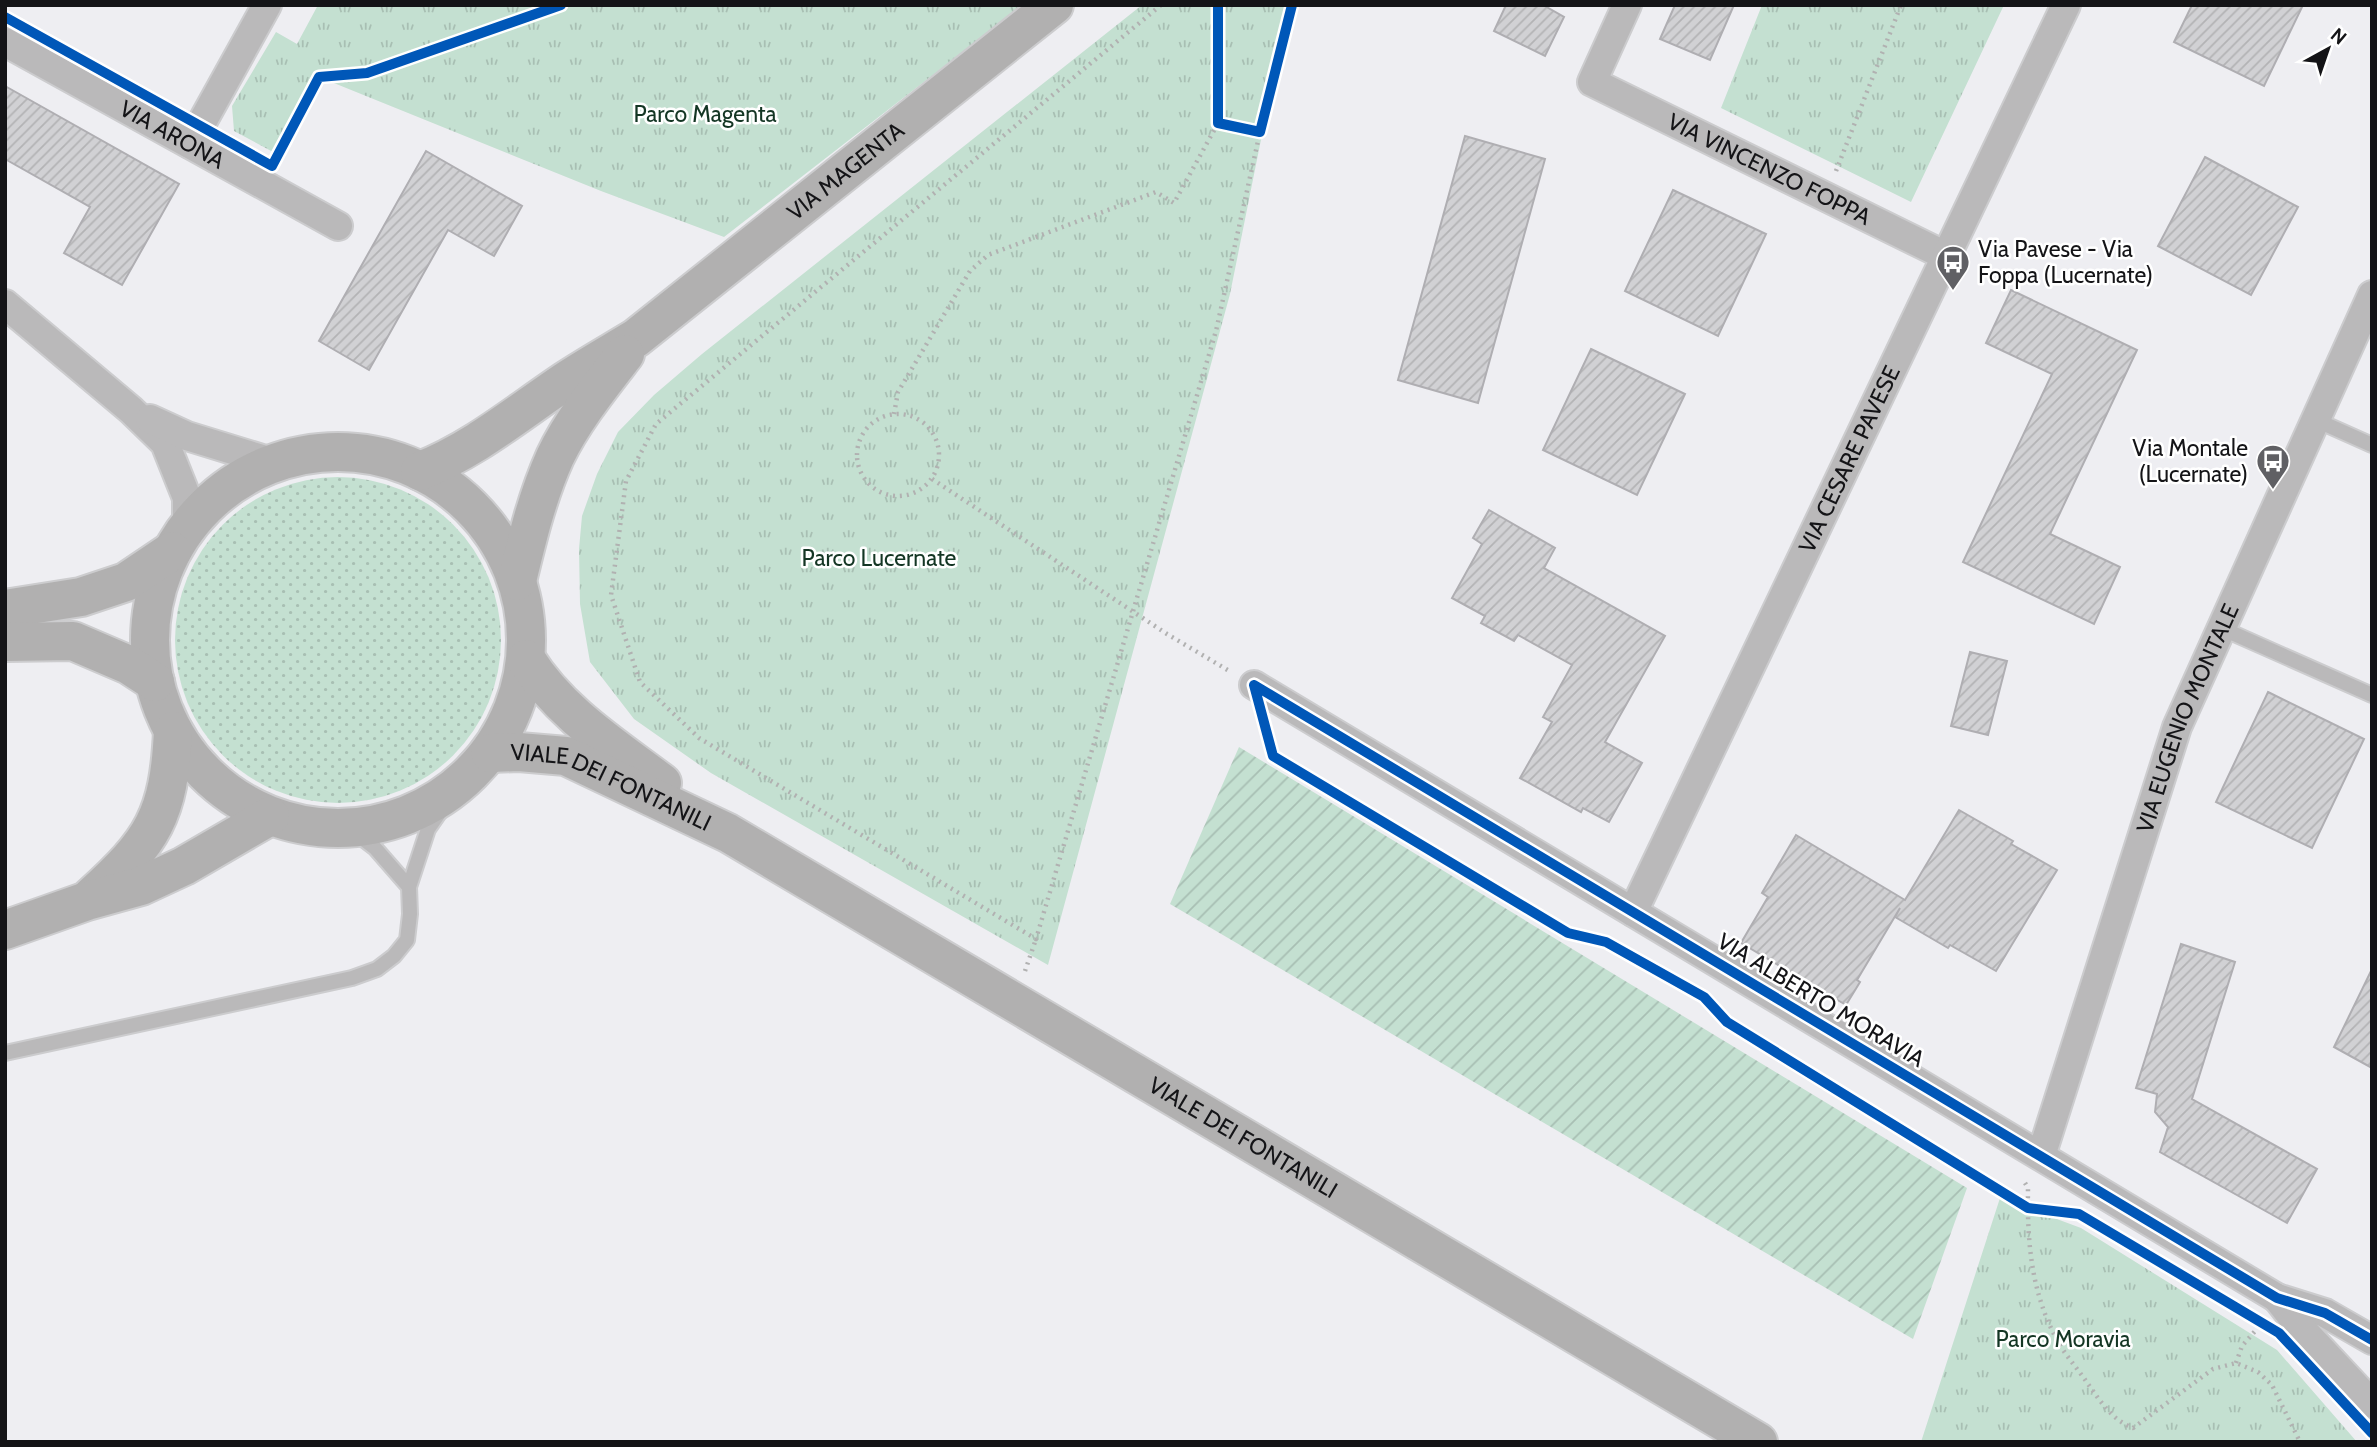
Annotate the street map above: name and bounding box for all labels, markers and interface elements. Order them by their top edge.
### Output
north arrow [2293,14,2363,84]
text: N [2326,23,2351,49]
street label: VIA ARONA [115,94,229,175]
park label: Parco Magenta [633,100,777,128]
street label: VIA VINCENZO FOPPA [1663,107,1875,231]
street label: VIA MAGENTA [781,116,910,226]
place label: Via Pavese - Via Foppa (Lucernate) [1978,235,2153,289]
bus stop icon: Via Pavese - Via Foppa (Lucernate) [1934,243,1972,292]
street label: VIA CESARE PAVESE [1793,361,1906,557]
place label: Via Montale (Lucernate) [2132,434,2248,488]
bus stop icon: Via Montale (Lucernate) [2254,442,2292,491]
park label: Parco Lucernate [802,544,957,572]
street label: VIA EUGENIO MONTALE [2130,599,2245,836]
street label: VIALE DEI FONTANILI [510,738,716,837]
street label: VIA ALBERTO MORAVIA [1712,927,1930,1073]
street label: VIALE DEI FONTANILI [1144,1071,1343,1204]
park label: Parco Moravia [1996,1325,2130,1353]

